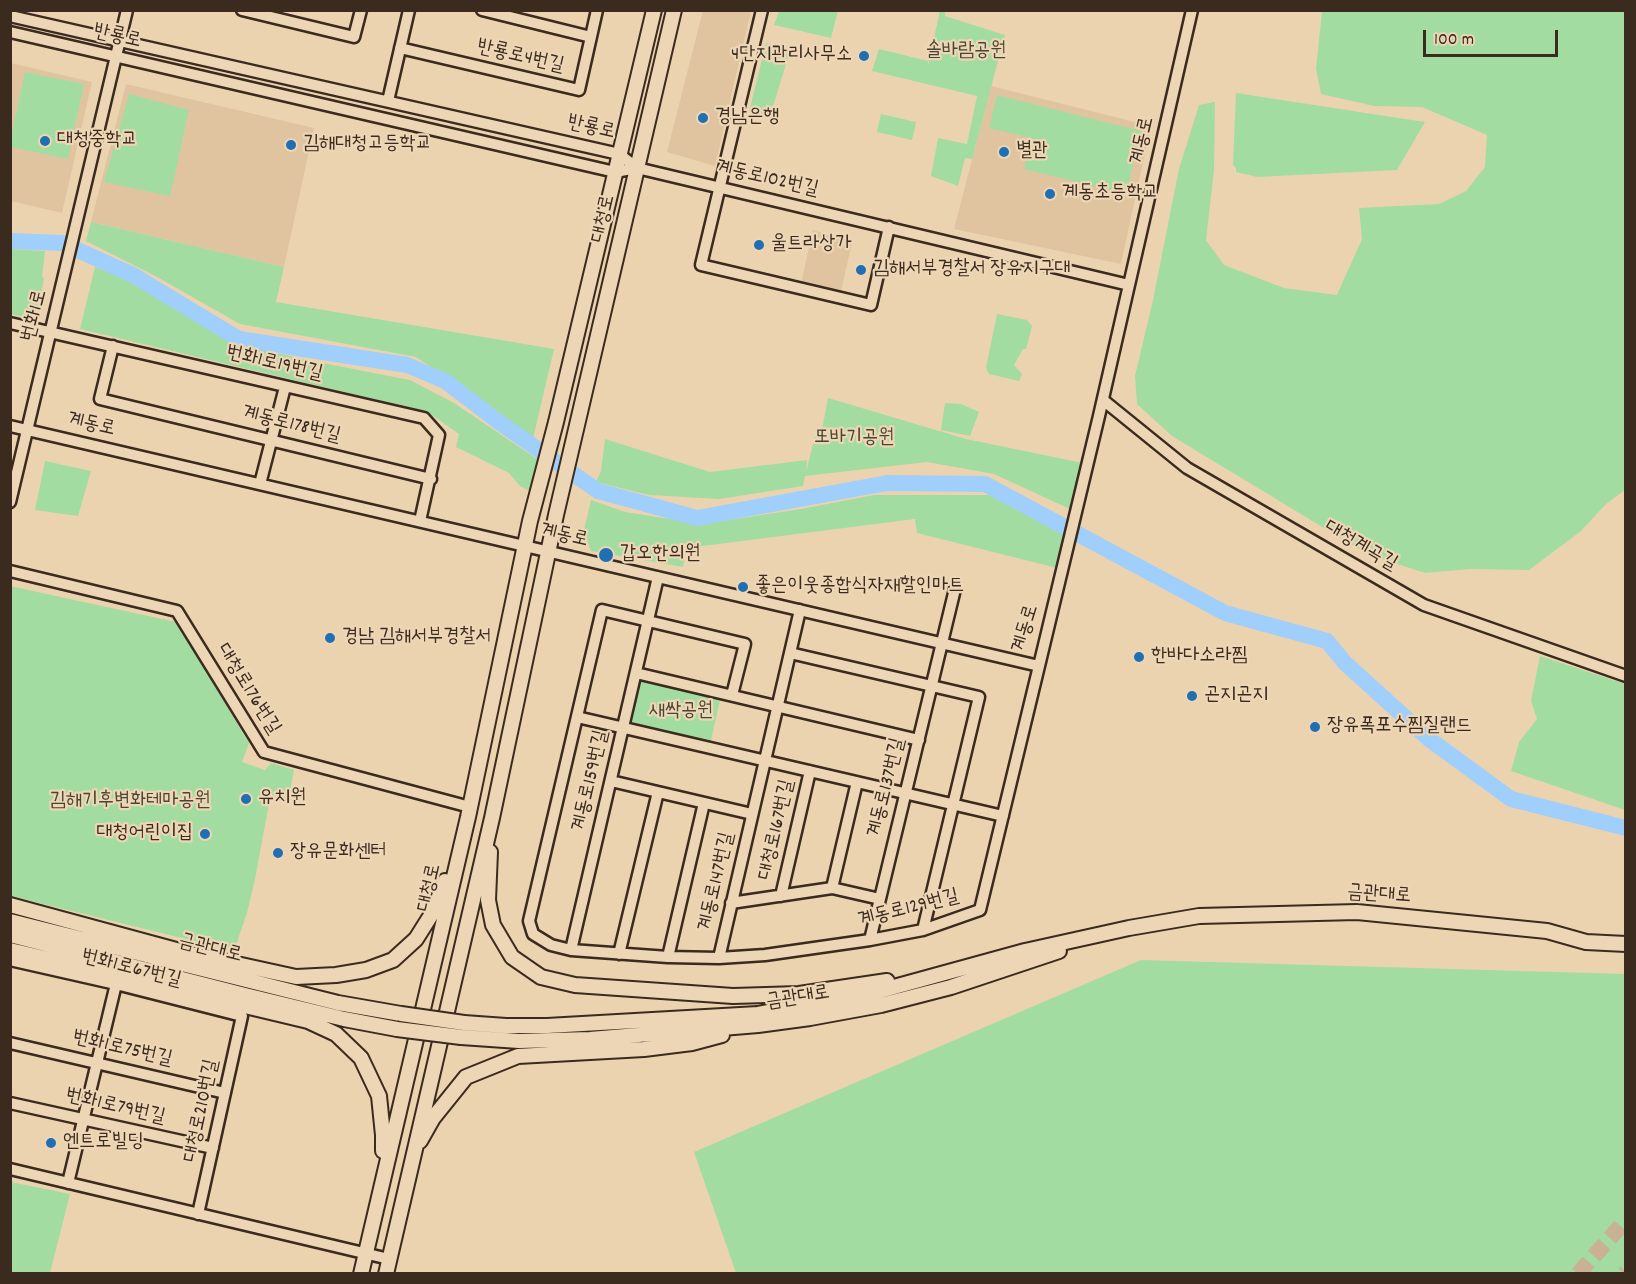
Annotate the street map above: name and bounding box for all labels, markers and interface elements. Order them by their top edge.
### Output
scale bar [1426,18,1561,56]
street label: 반룡로 [91,21,143,55]
text: 100 m [1434,28,1474,53]
street label: 반룡로4번길 [474,36,566,80]
park label: 솔바람공원 [926,40,1006,64]
place label: 4단지관리사무소 [731,44,852,68]
marker: 4단지관리사무소 [857,49,871,63]
place label: 경남은행 [715,106,779,130]
marker: 경남은행 [696,111,710,125]
street label: 반룡로 [565,112,617,146]
street label: 계동로 [1127,115,1161,167]
place label: 대청중학교 [57,129,137,153]
place label: 김해대청고등학교 [303,133,432,157]
marker: 대청중학교 [38,134,52,148]
marker: 김해대청고등학교 [284,138,298,152]
place label: 별관 [1016,140,1048,164]
marker: 별관 [997,145,1011,159]
street label: 계동로102번길 [713,157,821,203]
place label: 계동초등학교 [1062,182,1159,206]
marker: 계동초등학교 [1043,187,1057,201]
street label: 대청로 [588,193,622,245]
place label: 울트라상가 [771,233,851,257]
marker: 울트라상가 [752,238,766,252]
place label: 김해서부경찰서 장유지구대 [873,258,1071,282]
marker: 김해서부경찰서 장유지구대 [854,263,868,277]
street label: 번화1로 [18,288,54,344]
street label: 번화1로19번길 [223,342,325,388]
street label: 계동로178번길 [239,402,343,450]
street label: 계동로 [65,409,117,443]
park label: 또바기공원 [814,427,894,451]
street label: 대청계곡길 [1319,516,1401,578]
street label: 계동로 [538,520,590,554]
place label: 갑오한의원 [620,543,700,567]
marker: 갑오한의원 [597,546,615,564]
place label: 좋은이웃종합식자재할인마트 [755,575,964,599]
marker: 좋은이웃종합식자재할인마트 [736,580,750,594]
street label: 계동로 [1008,602,1046,656]
place label: 경남 김해서부경찰서 [342,626,491,650]
marker: 경남 김해서부경찰서 [323,631,337,645]
street label: 대청로176번길 [210,640,284,740]
place label: 한바다소라찜 [1151,645,1248,669]
marker: 한바다소라찜 [1132,650,1146,664]
place label: 곤지곤지 [1204,684,1268,708]
marker: 곤지곤지 [1185,689,1199,703]
park label: 새싹공원 [649,700,713,724]
place label: 장유폭포수찜질랜드 [1327,715,1472,739]
marker: 장유폭포수찜질랜드 [1308,720,1322,734]
street label: 계동로159번길 [569,728,615,834]
street label: 계동로137번길 [864,736,912,840]
street label: 대청로167번길 [755,777,801,883]
place label: 유치원 [258,787,306,811]
park label: 김해기후변화테마공원 [50,790,210,814]
marker: 유치원 [239,792,253,806]
place label: 대청어린이집 [96,822,193,846]
marker: 대청어린이집 [198,827,212,841]
street label: 계동로147번길 [695,830,741,934]
place label: 장유문화센터 [290,841,387,865]
marker: 장유문화센터 [271,846,285,860]
street label: 대청로 [414,862,448,914]
street label: 금관대로 [1346,882,1412,910]
street label: 계동로129번길 [856,886,962,934]
street label: 금관대로 [176,931,244,969]
street label: 번화1로67번길 [78,946,184,994]
street label: 금관대로 [764,982,832,1016]
street label: 번화1로75번길 [70,1027,174,1073]
street label: 대청로210번길 [180,1057,226,1165]
street label: 번화1로79번길 [63,1085,167,1131]
place label: 엔트로빌딩 [63,1131,143,1155]
marker: 엔트로빌딩 [44,1136,58,1150]

